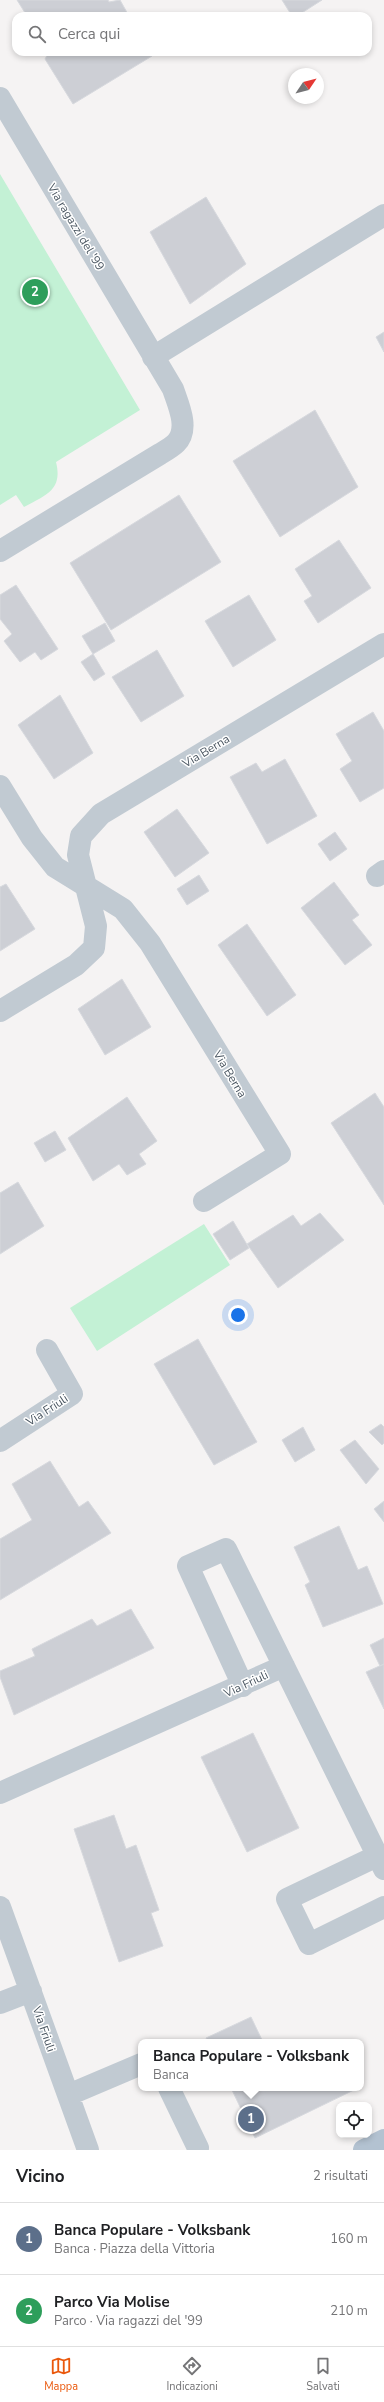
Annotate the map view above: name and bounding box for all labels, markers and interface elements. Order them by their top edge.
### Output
search box [12,12,372,56]
icon: search [26,23,48,45]
text: Cerca qui [58,24,120,44]
north arrow [288,68,324,104]
street label: Via ragazzi del '99 [43,180,108,273]
pin: 2 [22,277,48,307]
street label: Via Berna [179,731,233,772]
street label: Via Berna [209,1047,250,1101]
your location [228,1305,248,1325]
street label: Via Friuli [22,1390,71,1430]
street label: Via Friuli [220,1667,271,1702]
street label: Via Friuli [28,2003,59,2054]
popup [138,2039,364,2091]
text: Banca Populare - Volksbank [153,2046,349,2066]
text: Banca [153,2066,189,2084]
map controls [336,2102,372,2138]
button: locate [336,2102,372,2138]
pin: 1 [238,2104,264,2134]
text: Vicino [16,2165,65,2188]
text: 2 risultati [313,2167,368,2185]
text: Banca Populare - Volksbank [54,2220,250,2240]
text: 1 [25,2230,33,2248]
text: 160 m [330,2230,368,2248]
text: Banca · Piazza della Vittoria [54,2240,215,2258]
text: Parco Via Molise [54,2292,170,2312]
text: 2 [25,2302,33,2320]
text: 210 m [330,2302,368,2320]
text: Parco · Via ragazzi del '99 [54,2312,203,2330]
tab: Mappa [44,2355,78,2394]
tab: Indicazioni [166,2355,218,2394]
tab: Salvati [306,2355,340,2394]

